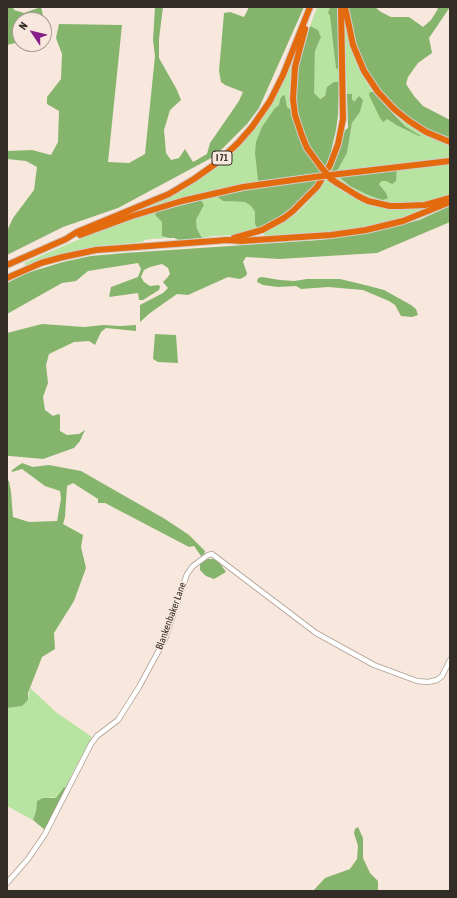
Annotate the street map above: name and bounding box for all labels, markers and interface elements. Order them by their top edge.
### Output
north arrow [12,12,52,52]
text: N [16,20,30,32]
road number: I 71 [212,151,232,165]
street label: Blankenbaker Lane [153,581,189,651]

